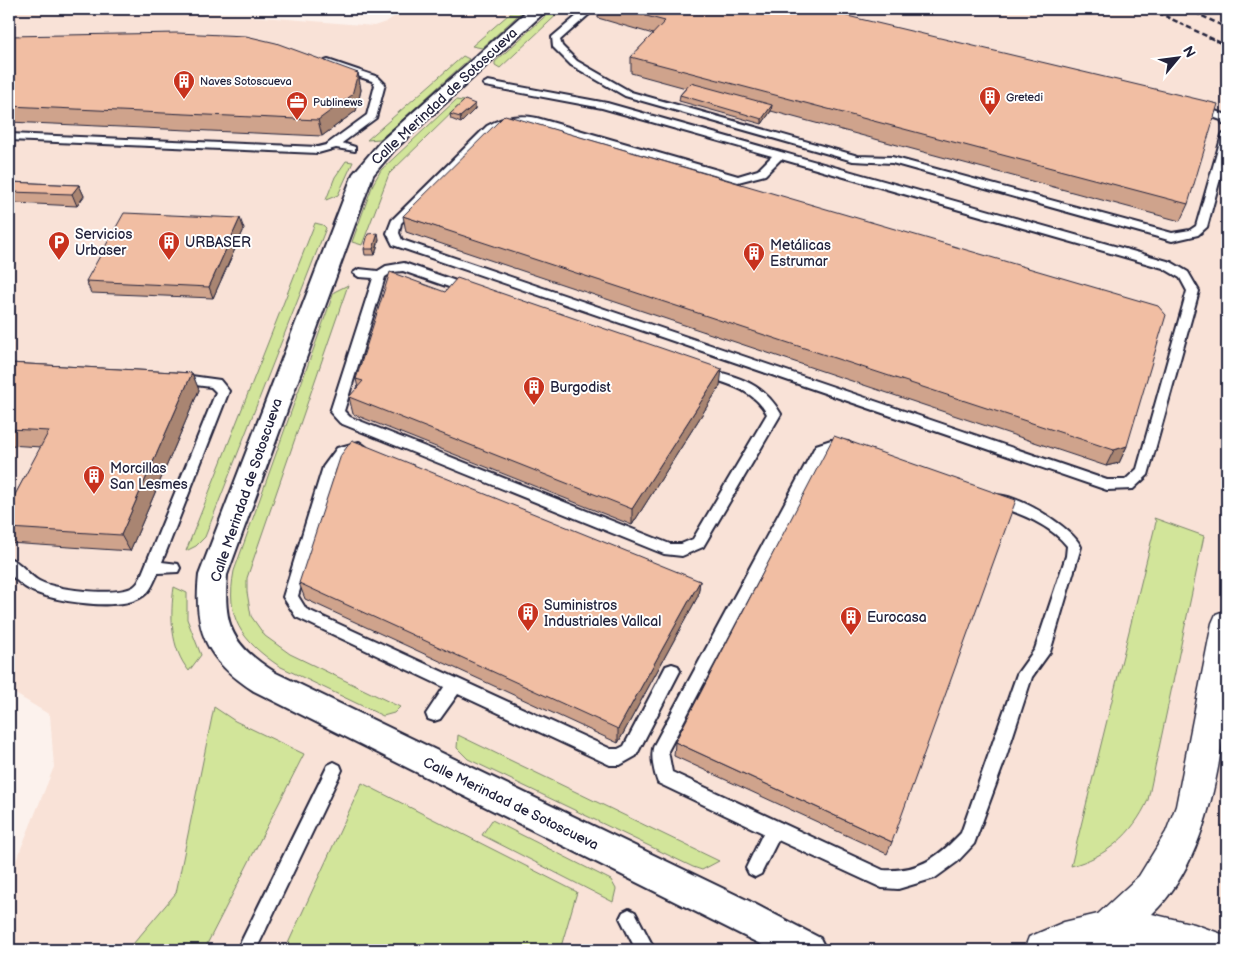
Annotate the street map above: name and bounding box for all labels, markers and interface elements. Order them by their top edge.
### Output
street label: Calle Merindad de Sotoscueva [368,24,521,168]
north arrow [1154,32,1204,82]
text: N [1179,43,1199,61]
building icon: Naves Sotoscueva [172,69,196,100]
place label: Naves Sotoscueva [200,75,292,88]
building icon: Gretedi [978,85,1002,116]
office icon: Publinews [285,90,309,121]
place label: Gretedi [1006,91,1043,104]
place label: Publinews [313,96,363,109]
place label: Servicios Urbaser [75,226,132,259]
parking icon: Servicios Urbaser [47,230,71,261]
building icon: URBASER [157,230,181,261]
place label: URBASER [185,234,251,251]
place label: Metálicas Estrumar [770,237,831,270]
building icon: Metálicas Estrumar [742,241,766,272]
building icon: Burgodist [522,375,546,406]
place label: Burgodist [550,379,611,396]
street label: Calle Merindad de Sotoscueva [207,396,286,584]
place label: Morcillas San Lesmes [110,460,188,493]
building icon: Morcillas San Lesmes [82,464,106,495]
place label: Suministros Industriales Vallcal [544,597,661,630]
building icon: Suministros Industriales Vallcal [516,601,540,632]
building icon: Eurocasa [839,605,863,636]
place label: Eurocasa [867,609,927,626]
street label: Calle Merindad de Sotoscueva [420,753,601,853]

